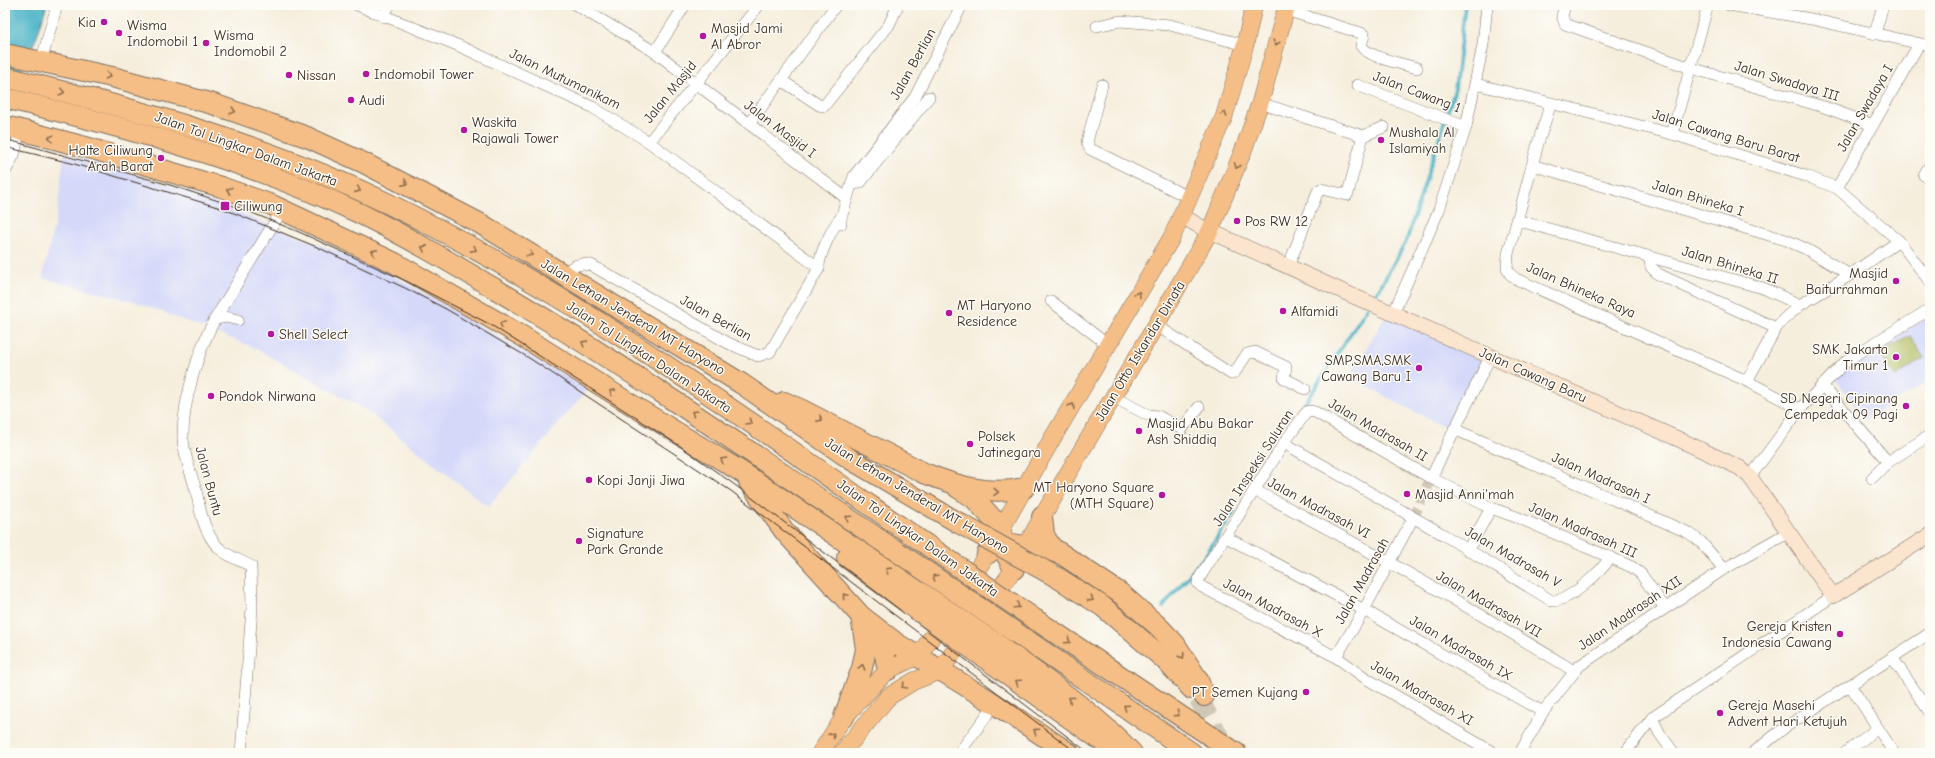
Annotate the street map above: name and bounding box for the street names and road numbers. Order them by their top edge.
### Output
street label: Jalan Berlian [886,25,940,103]
street label: Jalan Mutumanikam [507,45,623,113]
street label: Jalan Swadaya III [1733,57,1841,105]
street label: Jalan Masjid [640,58,700,126]
street label: Jalan Swadaya I [1833,62,1897,154]
street label: Jalan Cawang 1 [1371,67,1463,117]
street label: Jalan Masjid I [741,97,819,161]
street label: Jalan Cawang Baru Barat [1650,105,1803,167]
street label: Jalan Tol Lingkar Dalam Jakarta [152,108,340,190]
street label: Jalan Bhineka I [1650,176,1746,220]
street label: Jalan Bhineka II [1680,242,1780,288]
street label: Jalan Letnan Jenderal MT Haryono [538,255,728,379]
street label: Jalan Bhineka Raya [1524,258,1638,322]
street label: Jalan Otto Iskandar Dinata [1091,278,1189,424]
street label: Jalan Berlian [677,291,755,345]
street label: Jalan Tol Lingkar Dalam Jakarta [563,297,735,417]
street label: Jalan Cawang Baru [1477,344,1589,406]
street label: Jalan Madrasah II [1326,395,1430,465]
street label: Jalan Inspeksi Saluran [1209,406,1297,530]
street label: Jalan Letnan Jenderal MT Haryono [822,434,1012,558]
street label: Jalan Buntu [192,444,226,518]
street label: Jalan Madrasah I [1549,449,1653,507]
street label: Jalan Madrasah VI [1265,474,1373,542]
street label: Jalan Tol Lingkar Dalam Jakarta [834,476,1002,600]
street label: Jalan Madrasah III [1526,498,1640,562]
street label: Jalan Madrasah V [1462,523,1564,592]
street label: Jalan Madrasah [1331,535,1393,627]
street label: Jalan Madrasah VII [1433,567,1545,641]
street label: Jalan Madrasah XII [1575,572,1685,654]
street label: Jalan Madrasah X [1220,575,1326,641]
street label: Jalan Madrasah IX [1407,612,1515,684]
street label: Jalan Madrasah XI [1368,657,1476,729]

